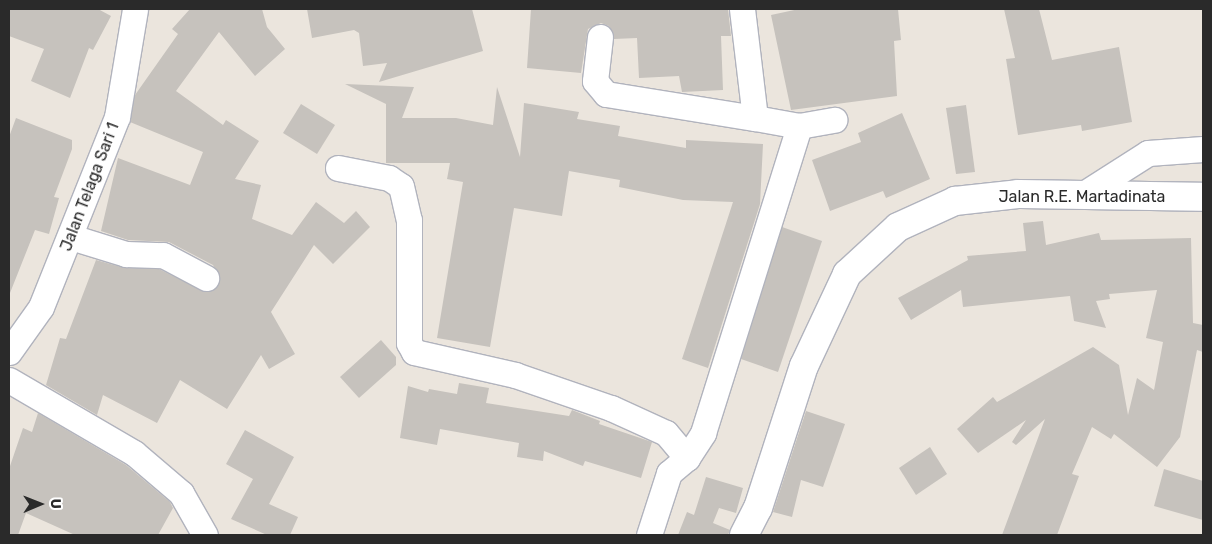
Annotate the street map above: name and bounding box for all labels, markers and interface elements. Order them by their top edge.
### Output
street label: Jalan Telaga Sari 1 [57,120,123,254]
street label: Jalan R.E. Martadinata [999,187,1165,207]
north arrow [15,479,65,529]
text: U [47,499,64,509]

